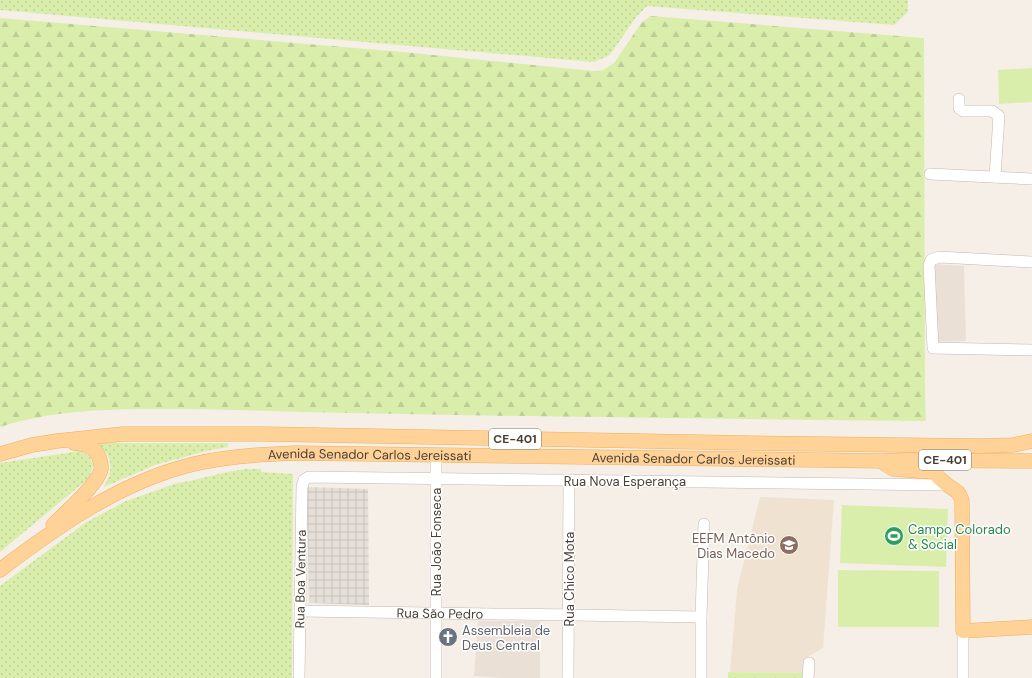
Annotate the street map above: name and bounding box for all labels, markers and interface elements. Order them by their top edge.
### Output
road number: CE-401 [489,429,541,449]
street label: Avenida Senador Carlos Jereissati [267,445,472,464]
street label: Avenida Senador Carlos Jereissati [591,449,796,469]
road number: CE-401 [919,450,971,470]
street label: Rua Nova Esperança [564,473,686,490]
street label: Rua João Fonseca [428,488,445,596]
place label: Campo Colorado & Social [908,521,1011,553]
sports icon: Campo Colorado & Social [883,525,905,547]
street label: Rua Boa Ventura [291,529,310,629]
place label: EEFM Antônio Dias Macedo [692,530,775,562]
street label: Rua Chico Mota [561,532,578,626]
school or university icon: EEFM Antônio Dias Macedo [778,534,800,556]
street label: Rua São Pedro [397,604,484,623]
place label: Assembleia de Deus Central [462,622,550,654]
church icon: Assembleia de Deus Central [437,626,459,648]

